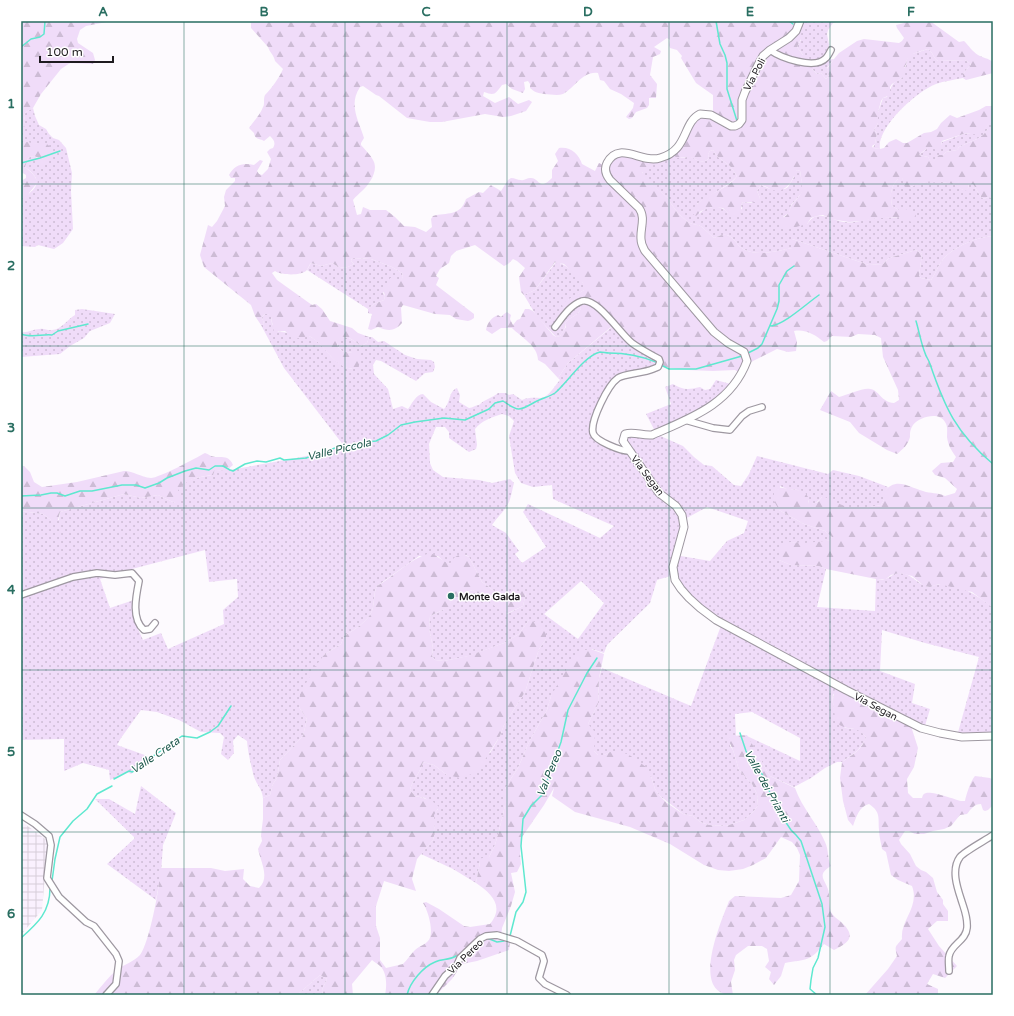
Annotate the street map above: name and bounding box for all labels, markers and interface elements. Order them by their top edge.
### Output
text: A [98,4,108,20]
text: B [259,4,269,20]
text: C [421,4,431,20]
text: D [583,4,593,20]
text: E [746,4,754,20]
text: F [907,4,915,20]
scale bar [40,38,113,64]
text: 100 m [46,45,83,59]
street label: Via Poli [741,56,768,93]
text: 1 [7,96,15,112]
text: 2 [7,258,15,274]
text: 3 [7,420,15,436]
water label: Valle Piccola [306,436,373,463]
street label: Via Segan [628,453,666,498]
text: 4 [7,582,16,598]
marker: Monte Galda [446,591,456,601]
place label: Monte Galda [459,591,521,603]
street label: Via Segan [852,690,899,723]
water label: Valle Creta [128,734,183,776]
text: 5 [7,744,15,760]
water label: Val Pereo [534,747,565,798]
water label: Valle dei Prianti [741,748,792,826]
text: 6 [7,906,15,922]
street label: Via Pereo [445,936,486,977]

